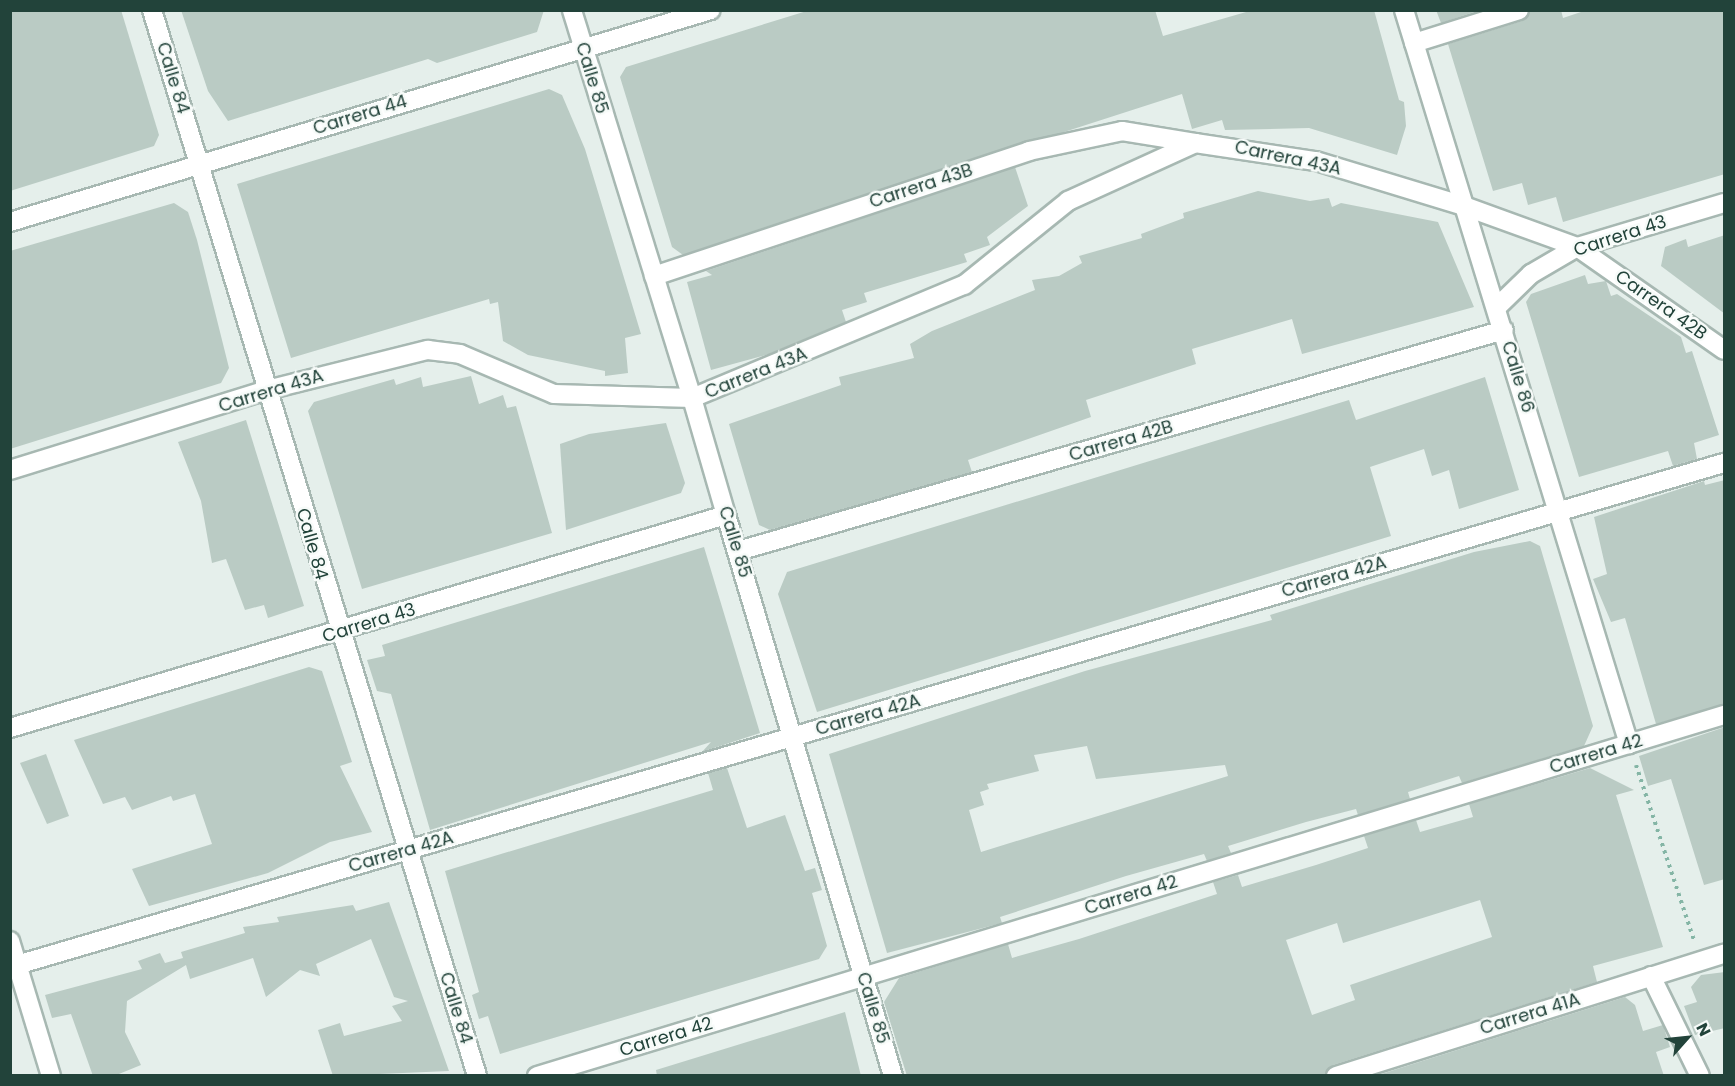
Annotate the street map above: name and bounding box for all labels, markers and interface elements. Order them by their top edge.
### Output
street label: Calle 84 [152,40,194,116]
street label: Calle 85 [571,40,613,116]
street label: Carrera 44 [310,90,410,140]
street label: Carrera 43A [1233,136,1343,180]
street label: Carrera 43B [867,159,975,213]
street label: Carrera 43 [1571,211,1669,261]
street label: Carrera 42B [1611,265,1711,345]
street label: Calle 86 [1497,339,1539,415]
street label: Carrera 43A [702,343,810,403]
street label: Carrera 43A [216,365,326,417]
street label: Carrera 42B [1067,416,1175,466]
street label: Calle 85 [714,504,756,580]
street label: Calle 84 [291,506,333,582]
street label: Carrera 42A [1279,552,1389,602]
street label: Carrera 43 [320,599,418,647]
street label: Carrera 42A [813,690,923,740]
street label: Carrera 42 [1547,730,1645,778]
street label: Carrera 42A [346,827,456,877]
street label: Carrera 42 [1082,871,1180,919]
street label: Calle 84 [435,970,477,1046]
street label: Calle 85 [852,970,894,1046]
street label: Carrera 41A [1477,989,1583,1039]
north arrow [1657,1008,1717,1068]
street label: Carrera 42 [617,1013,715,1061]
text: N [1690,1019,1716,1040]

